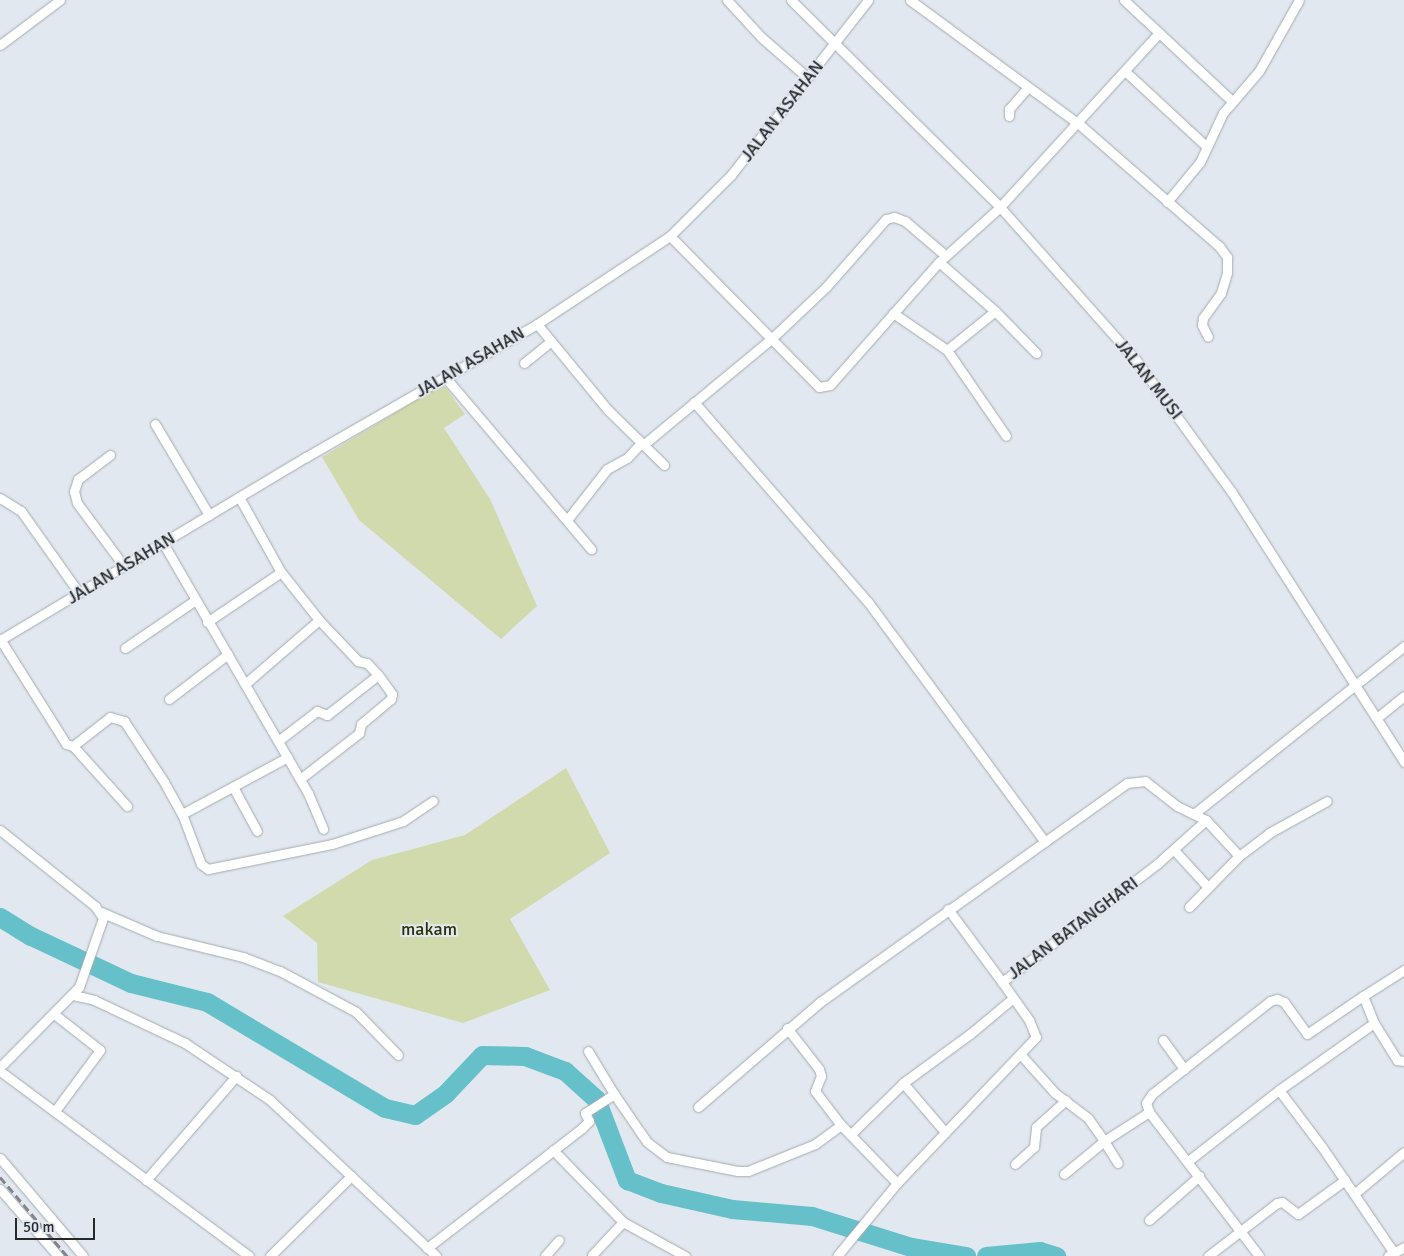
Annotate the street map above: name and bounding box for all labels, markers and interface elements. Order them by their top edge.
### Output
street label: JALAN ASAHAN [736,56,828,166]
street label: JALAN ASAHAN [412,322,528,402]
street label: JALAN MUSI [1111,334,1187,424]
street label: JALAN ASAHAN [63,527,179,609]
street label: JALAN BATANGHARI [1004,872,1142,984]
park label: makam [401,918,457,940]
scale bar [18,1208,98,1240]
text: 50 m [23,1218,54,1236]

